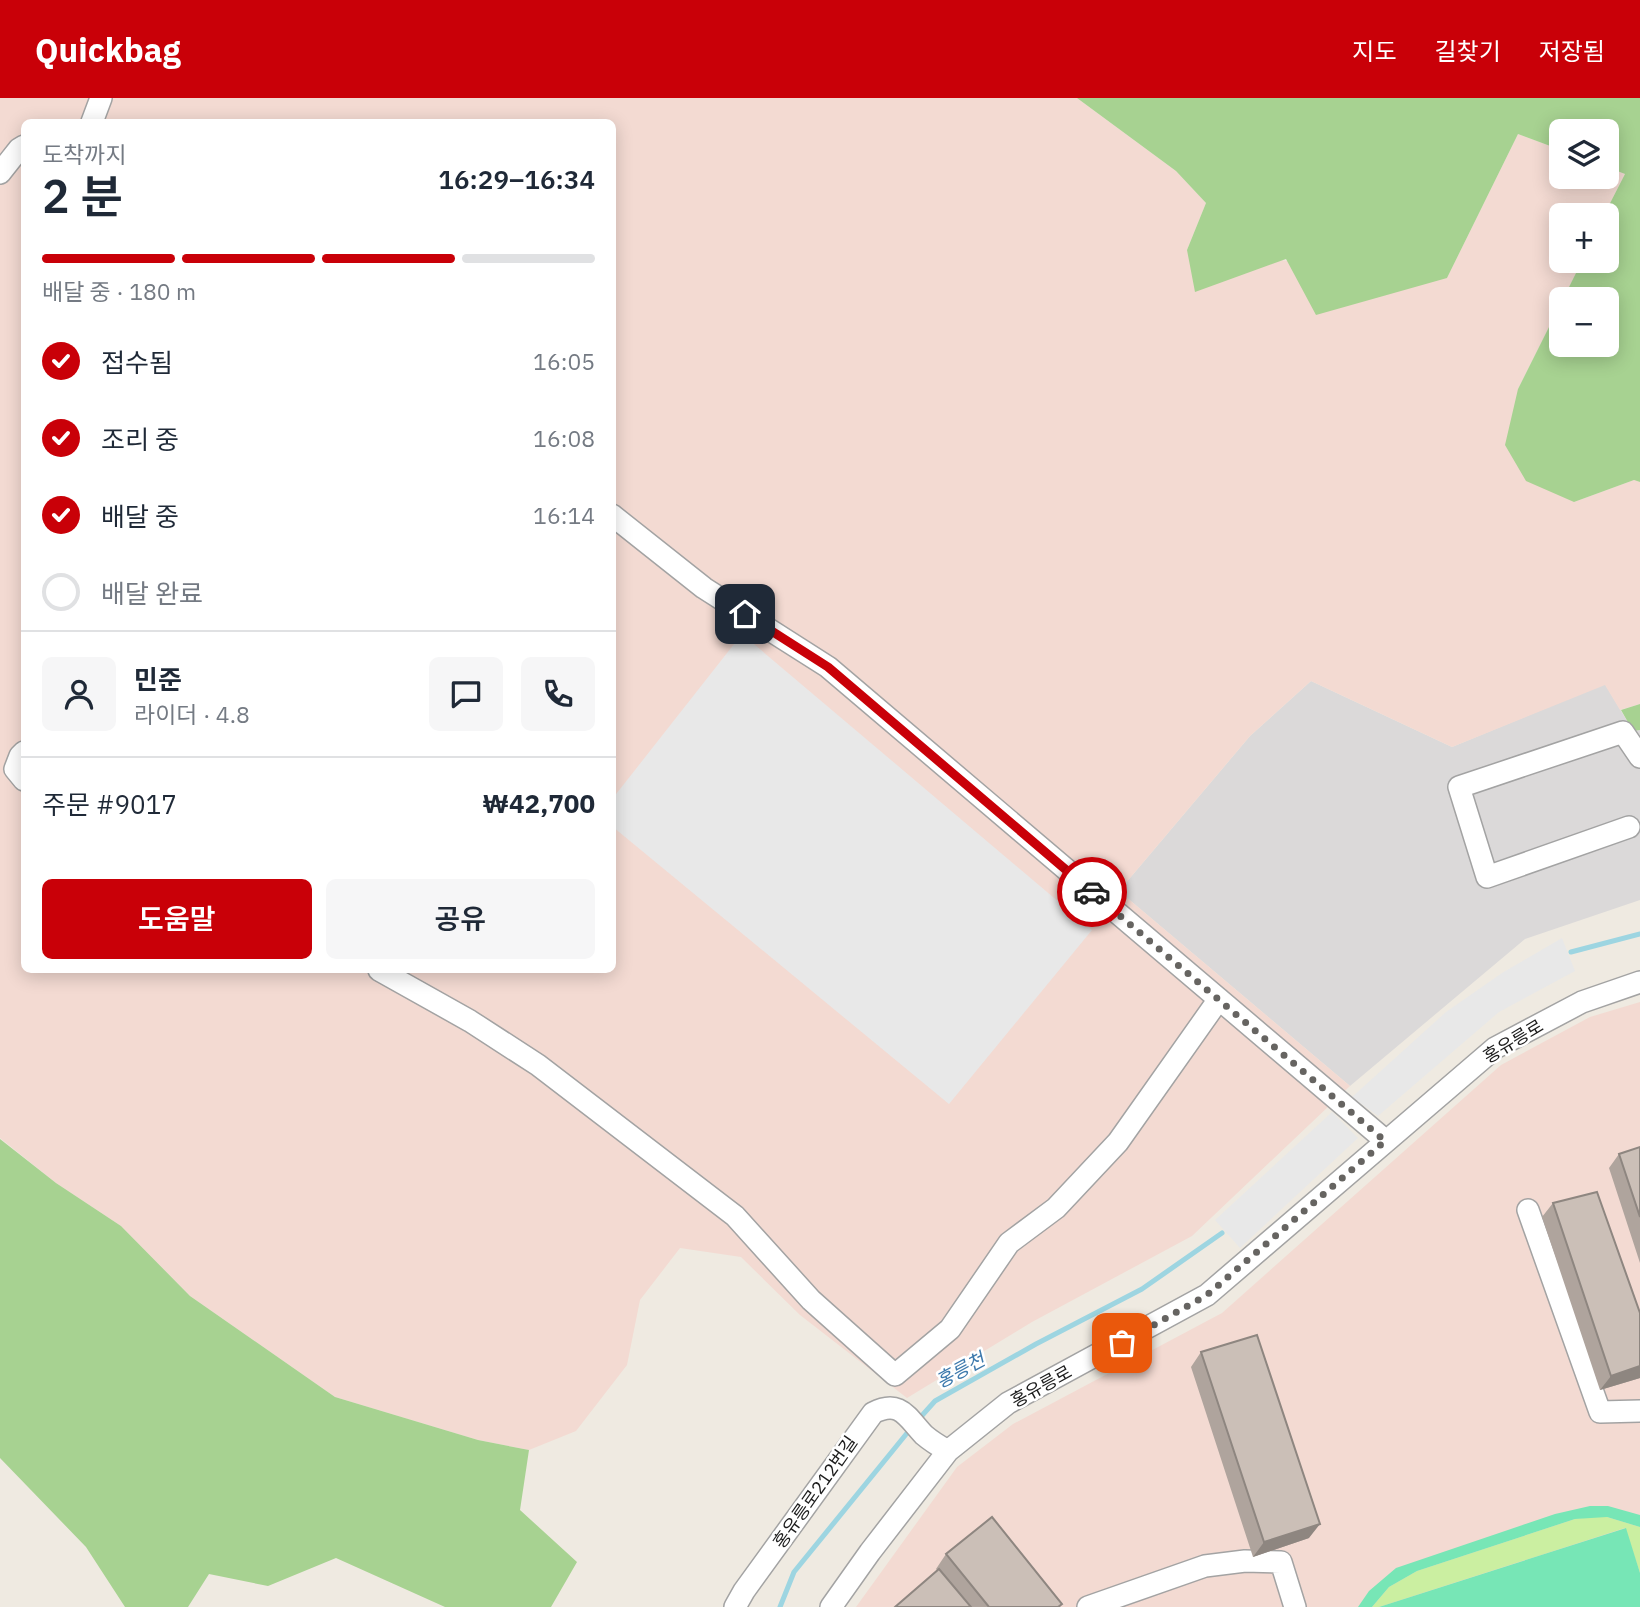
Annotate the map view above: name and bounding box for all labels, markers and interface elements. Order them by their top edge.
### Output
text: Quickbag [35,28,181,71]
text: 지도 [1352,35,1397,67]
text: 길찾기 [1435,35,1501,67]
text: 저장됨 [1539,35,1605,67]
map controls [1549,119,1619,357]
button: layers [1549,119,1619,189]
text: 도착까지 [42,139,127,169]
text: 16:29–16:34 [438,162,595,196]
text: 2 분 [42,166,123,226]
button: + [1549,203,1619,273]
text: 배달 중 · 180 m [42,276,196,306]
button: − [1549,287,1619,357]
icon: check [42,342,80,380]
text: 접수됨 [101,345,173,379]
text: 16:05 [533,346,595,376]
icon: check [42,419,80,457]
text: 조리 중 [101,422,179,456]
text: 16:08 [533,423,595,453]
icon: check [42,496,80,534]
text: 배달 중 [101,499,179,533]
text: 16:14 [533,500,595,530]
text: 배달 완료 [101,576,203,610]
pin [715,584,775,644]
icon: home [726,595,764,633]
button: person [42,657,116,731]
button: chat [429,657,503,731]
button: phone [521,657,595,731]
text: 민준 [134,662,182,696]
text: 라이더 · 4.8 [134,699,250,729]
text: ₩42,700 [482,786,595,820]
text: 주문 #9017 [42,787,177,821]
courier [1057,857,1127,927]
icon: car [1073,873,1111,911]
button: 도움말 [42,879,312,959]
button: 공유 [326,879,595,959]
street label: 홍유릉로 [1479,1014,1547,1068]
pin [1092,1313,1152,1373]
icon: bag [1103,1324,1141,1362]
water label: 홍릉천 [931,1346,990,1393]
street label: 홍유릉로 [1006,1360,1076,1412]
street label: 홍유릉로212번길 [768,1431,862,1553]

